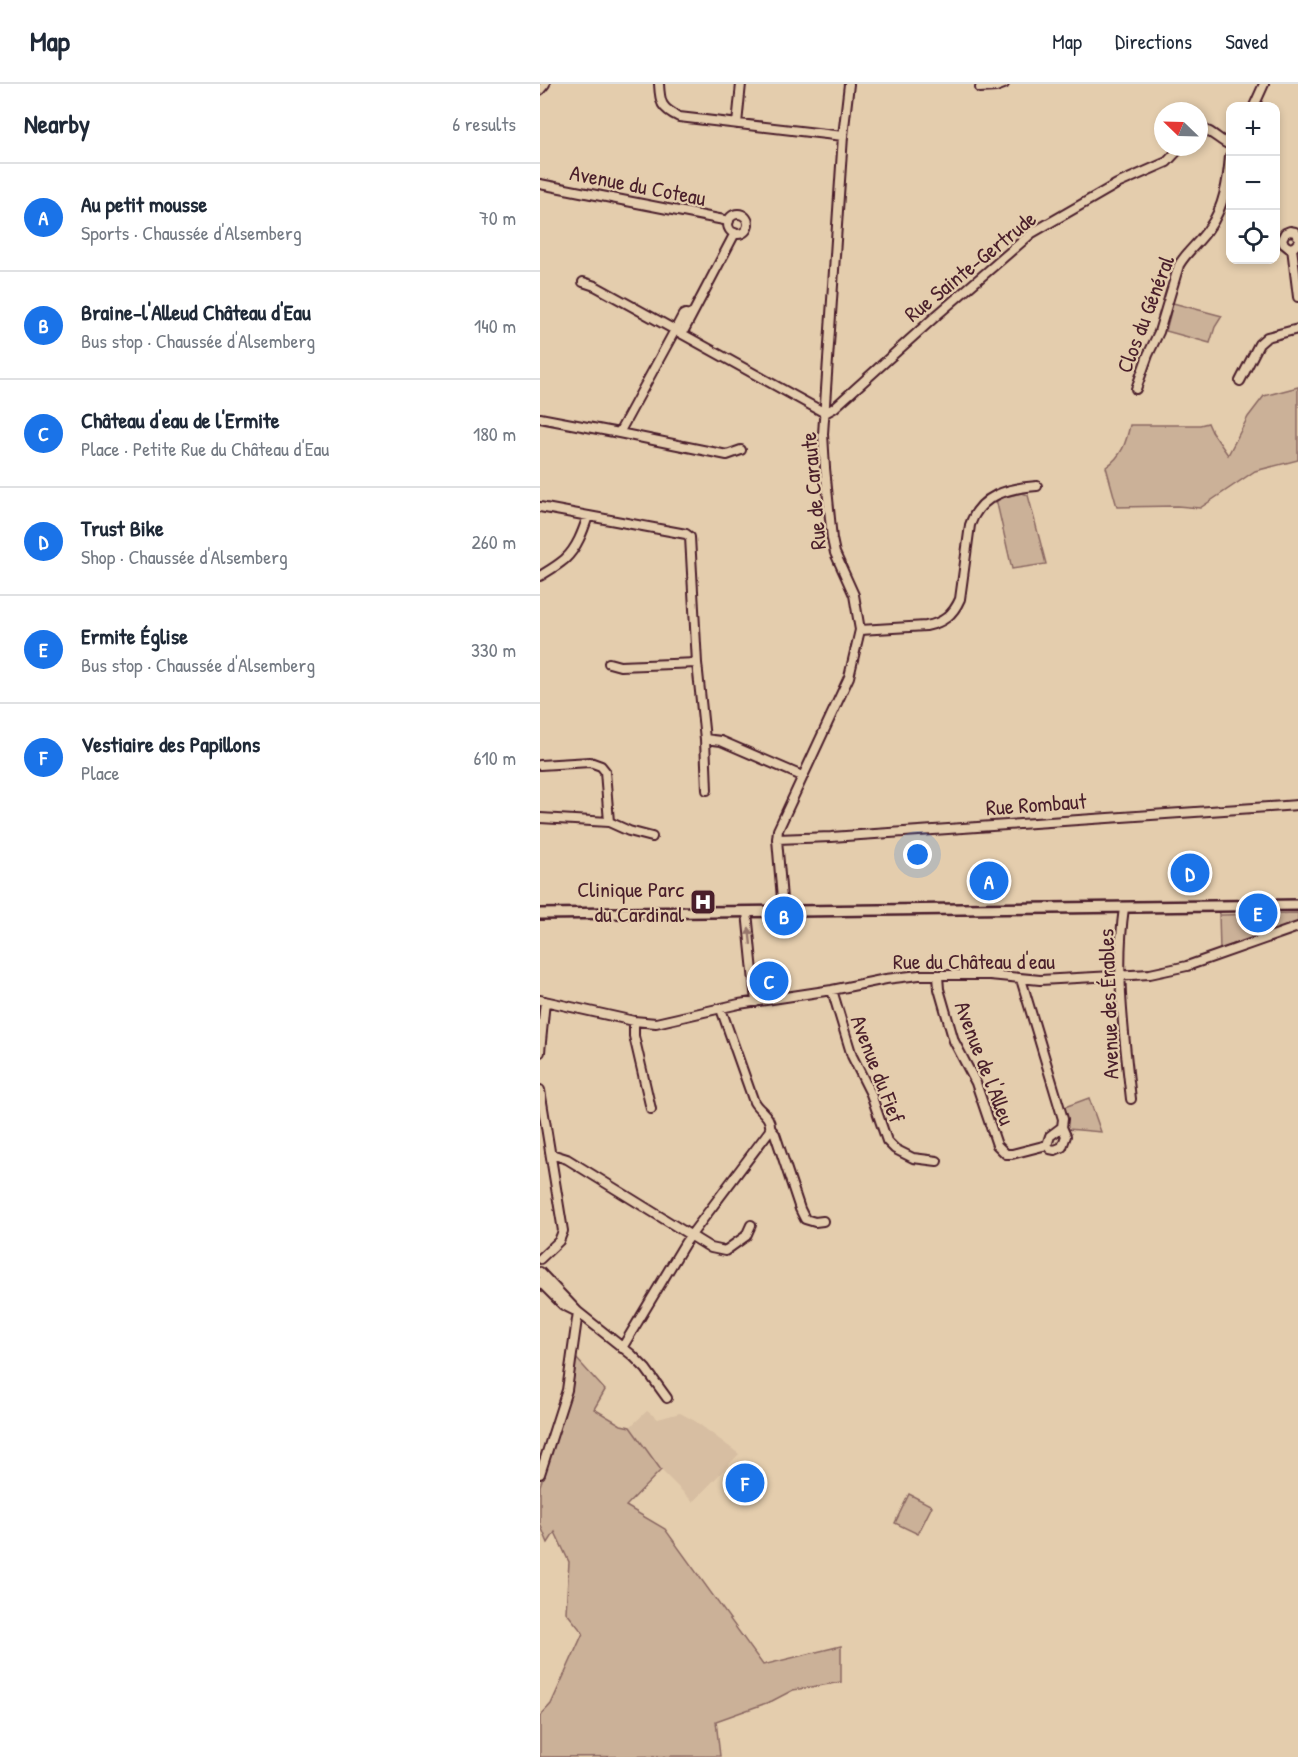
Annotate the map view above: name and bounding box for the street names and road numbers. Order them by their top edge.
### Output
street label: Avenue du Coteau [567,157,709,213]
street label: Rue Sainte-Gertrude [898,203,1042,328]
street label: Clos du Général [1109,251,1181,377]
street label: Rue de Caraute [793,431,833,551]
street label: Rue Rombaut [985,786,1088,822]
street label: Avenue des Érables [1090,928,1126,1080]
street label: Rue du Château d'eau [893,946,1055,976]
street label: Avenue de l'Alleu [948,997,1022,1129]
street label: Avenue du Fief [844,1011,912,1127]

